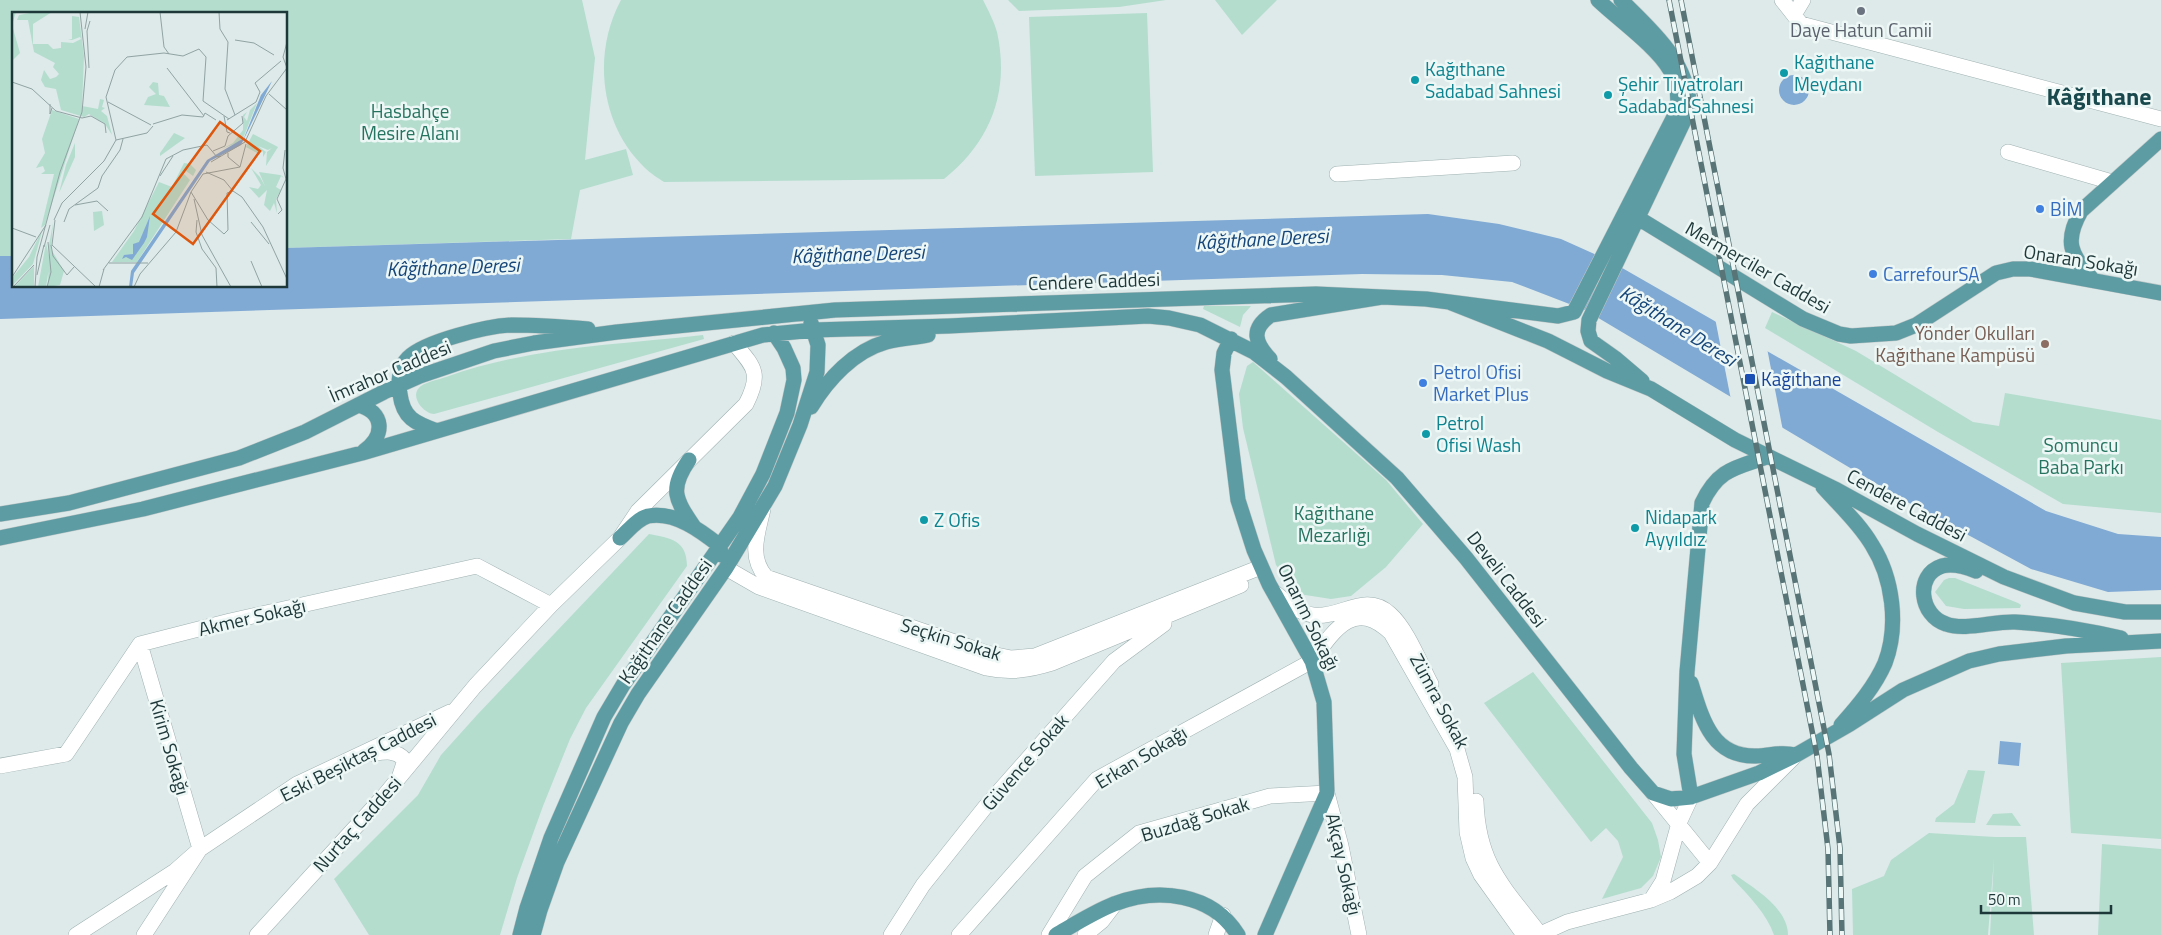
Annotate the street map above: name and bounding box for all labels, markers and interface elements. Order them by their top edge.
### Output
marker: Daye Hatun Camii [1855,5,1867,17]
inset map [12,12,288,288]
place label: Daye Hatun Camii [1790,15,1932,44]
place label: Kağıthane Meydanı [1794,47,1874,98]
place label: Kağıthane Sadabad Sahnesi [1425,54,1561,105]
marker: Kağıthane Meydanı [1778,67,1790,79]
place label: Şehir Tiyatroları Sadabad Sahnesi [1618,69,1754,120]
marker: Kağıthane Sadabad Sahnesi [1409,74,1421,86]
district label: Kâğıthane [2046,78,2152,114]
marker: Şehir Tiyatroları Sadabad Sahnesi [1602,89,1614,101]
park label: Hasbahçe Mesire Alanı [361,96,459,147]
place label: BİM [2050,194,2082,223]
marker: BİM [2034,203,2046,215]
street label: Mermerciler Caddesi [1680,213,1836,320]
water label: Kâğıthane Deresi [1195,219,1332,257]
water label: Kâğıthane Deresi [791,236,928,271]
street label: Onaran Sokağı [2022,236,2140,283]
water label: Kâğıthane Deresi [386,249,523,284]
place label: CarrefourSA [1883,259,1980,288]
street label: Cendere Caddesi [1027,264,1161,297]
marker: CarrefourSA [1867,268,1879,280]
water label: Kâğıthane Deresi [1614,277,1745,375]
place label: Yönder Okulları Kağıthane Kampüsü [1875,318,2035,369]
street label: İmrahor Caddesi [324,332,455,409]
marker: Yönder Okulları Kağıthane Kampüsü [2039,338,2051,350]
place label: Petrol Ofisi Market Plus [1433,357,1529,408]
place label: Kağıthane [1761,364,1841,393]
marker: Kağıthane [1743,372,1757,386]
marker: Petrol Ofisi Market Plus [1417,377,1429,389]
place label: Petrol Ofisi Wash [1436,408,1521,459]
marker: Petrol Ofisi Wash [1420,428,1432,440]
park label: Somuncu Baba Parkı [2038,430,2124,481]
street label: Cendere Caddesi [1842,461,1972,548]
park label: Kağıthane Mezarlığı [1294,498,1374,549]
place label: Nidapark Ayyıldız [1645,502,1717,553]
place label: Z Ofis [934,505,980,534]
marker: Z Ofis [918,514,930,526]
marker: Nidapark Ayyıldız [1629,522,1641,534]
street label: Develi Caddesi [1460,524,1554,633]
street label: Kağıthane Caddesi [611,552,719,689]
street label: Onarım Sokağı [1271,558,1348,675]
street label: Akmer Sokağı [195,590,308,643]
street label: Seçkin Sokak [897,609,1005,668]
street label: Zümra Sokak [1403,648,1478,754]
street label: Kirim Sokağı [143,695,198,798]
street label: Eski Beşiktaş Caddesi [275,705,441,809]
street label: Güvence Sokak [974,707,1075,817]
street label: Erkan Sokağı [1089,718,1192,795]
street label: Nurtaç Caddesi [305,769,408,878]
street label: Buzdağ Sokak [1137,788,1253,849]
street label: Akçay Sokağı [1319,810,1370,918]
scale bar [1981,882,2111,914]
text: 50 m [1988,888,2021,911]

